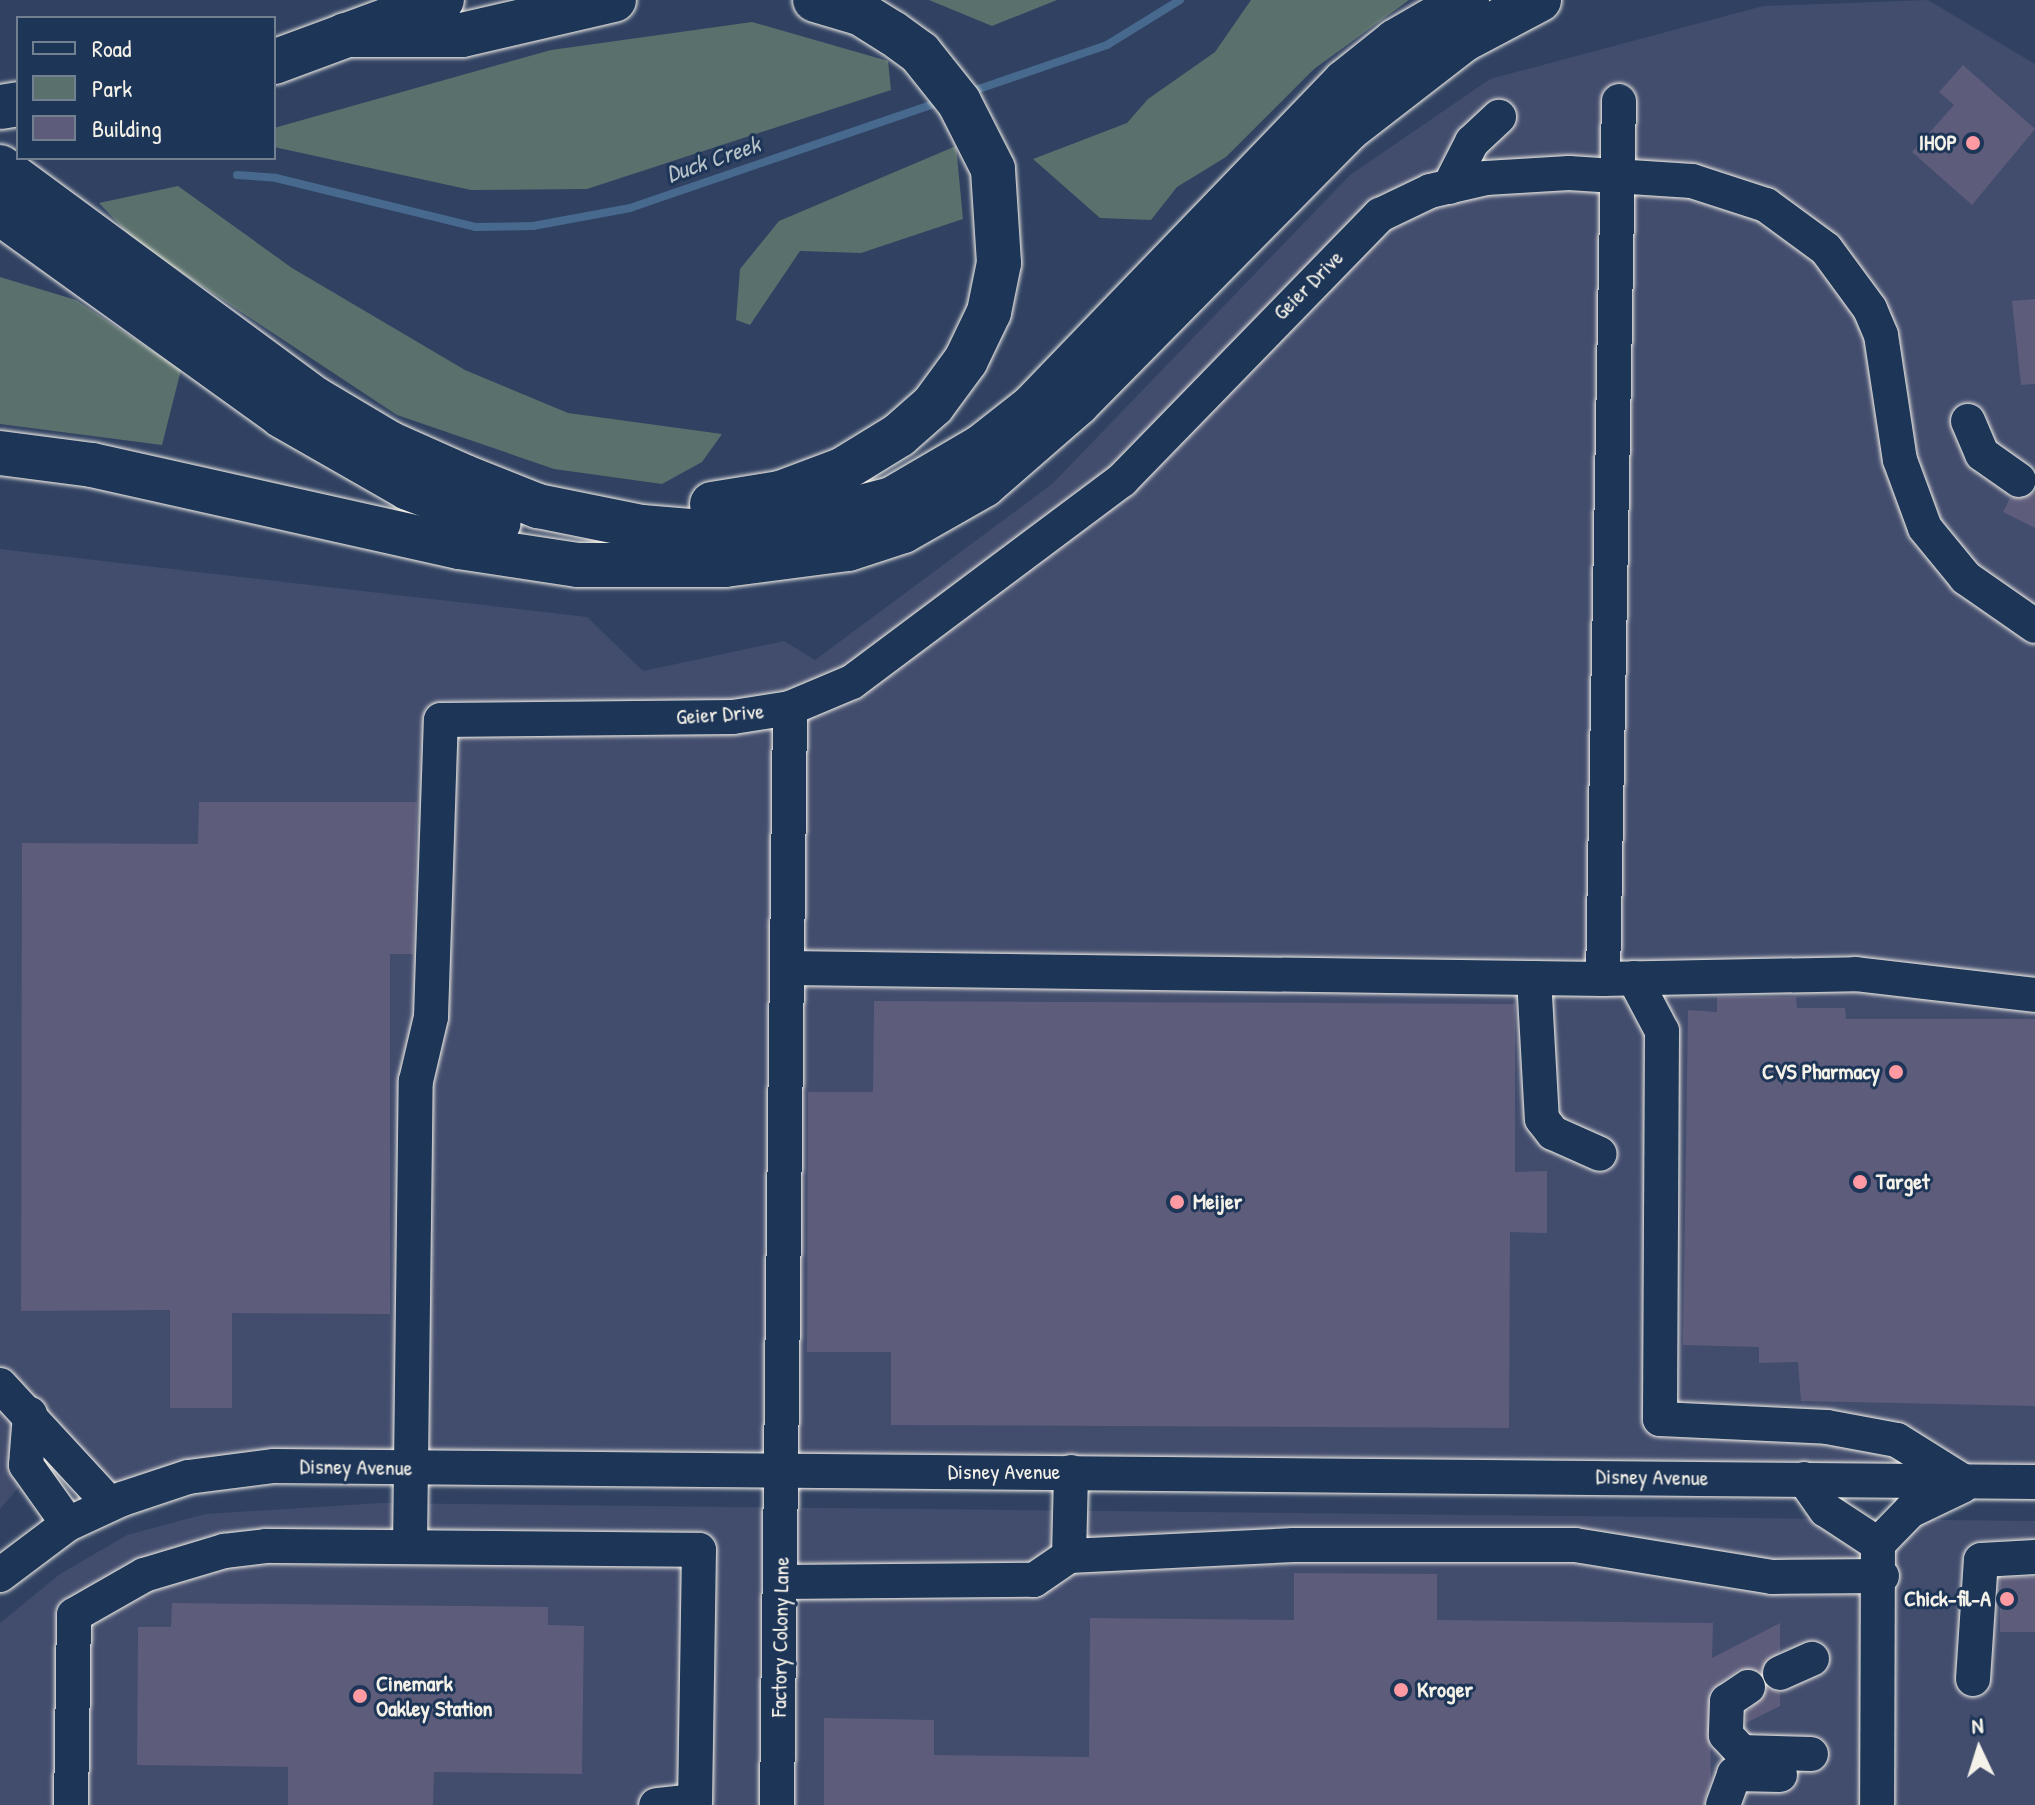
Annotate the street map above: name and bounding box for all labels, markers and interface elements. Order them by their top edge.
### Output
legend [16,16,276,160]
text: Road [92,32,131,64]
text: Park [92,72,132,104]
text: Building [92,112,162,144]
water label: Duck Creek [662,130,764,188]
place label: IHOP [1919,130,1957,156]
marker: IHOP [1964,134,1982,152]
street label: Geier Drive [1268,245,1348,325]
street label: Geier Drive [675,698,765,730]
place label: CVS Pharmacy [1762,1059,1880,1085]
marker: CVS Pharmacy [1887,1063,1905,1081]
place label: Target [1876,1169,1930,1195]
marker: Target [1851,1173,1869,1191]
place label: Meijer [1193,1189,1242,1215]
marker: Meijer [1168,1193,1186,1211]
street label: Disney Avenue [299,1453,413,1481]
street label: Disney Avenue [948,1459,1060,1485]
street label: Disney Avenue [1595,1463,1709,1491]
street label: Factory Colony Lane [765,1557,795,1717]
place label: Chick-fil-A [1904,1586,1991,1612]
marker: Chick-fil-A [1998,1590,2016,1608]
place label: Cinemark Oakley Station [376,1670,493,1722]
place label: Kroger [1417,1677,1473,1703]
marker: Kroger [1392,1681,1410,1699]
marker: Cinemark Oakley Station [351,1687,369,1705]
north arrow [1939,1709,2019,1789]
text: N [1970,1710,1984,1740]

